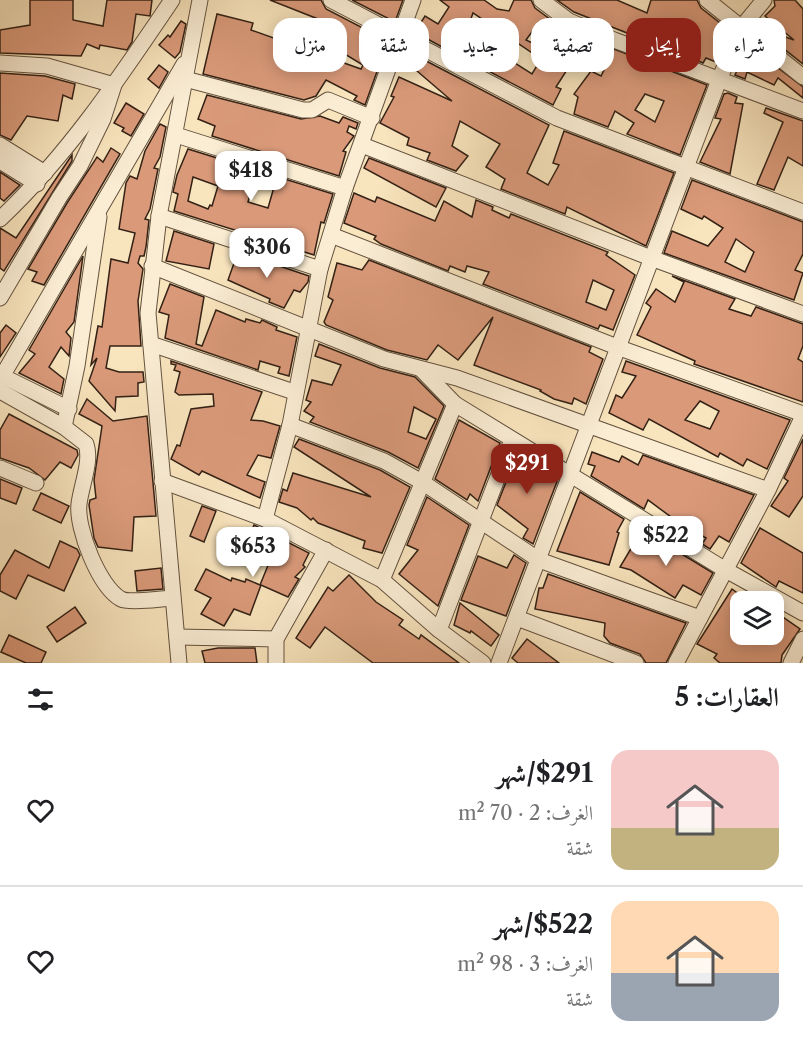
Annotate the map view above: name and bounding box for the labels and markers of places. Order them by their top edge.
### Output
pin: $418 [215,151,287,202]
pin: $306 [231,228,303,279]
pin: $291 [491,444,563,495]
pin: $522 [630,516,702,567]
pin: $653 [217,527,289,578]

